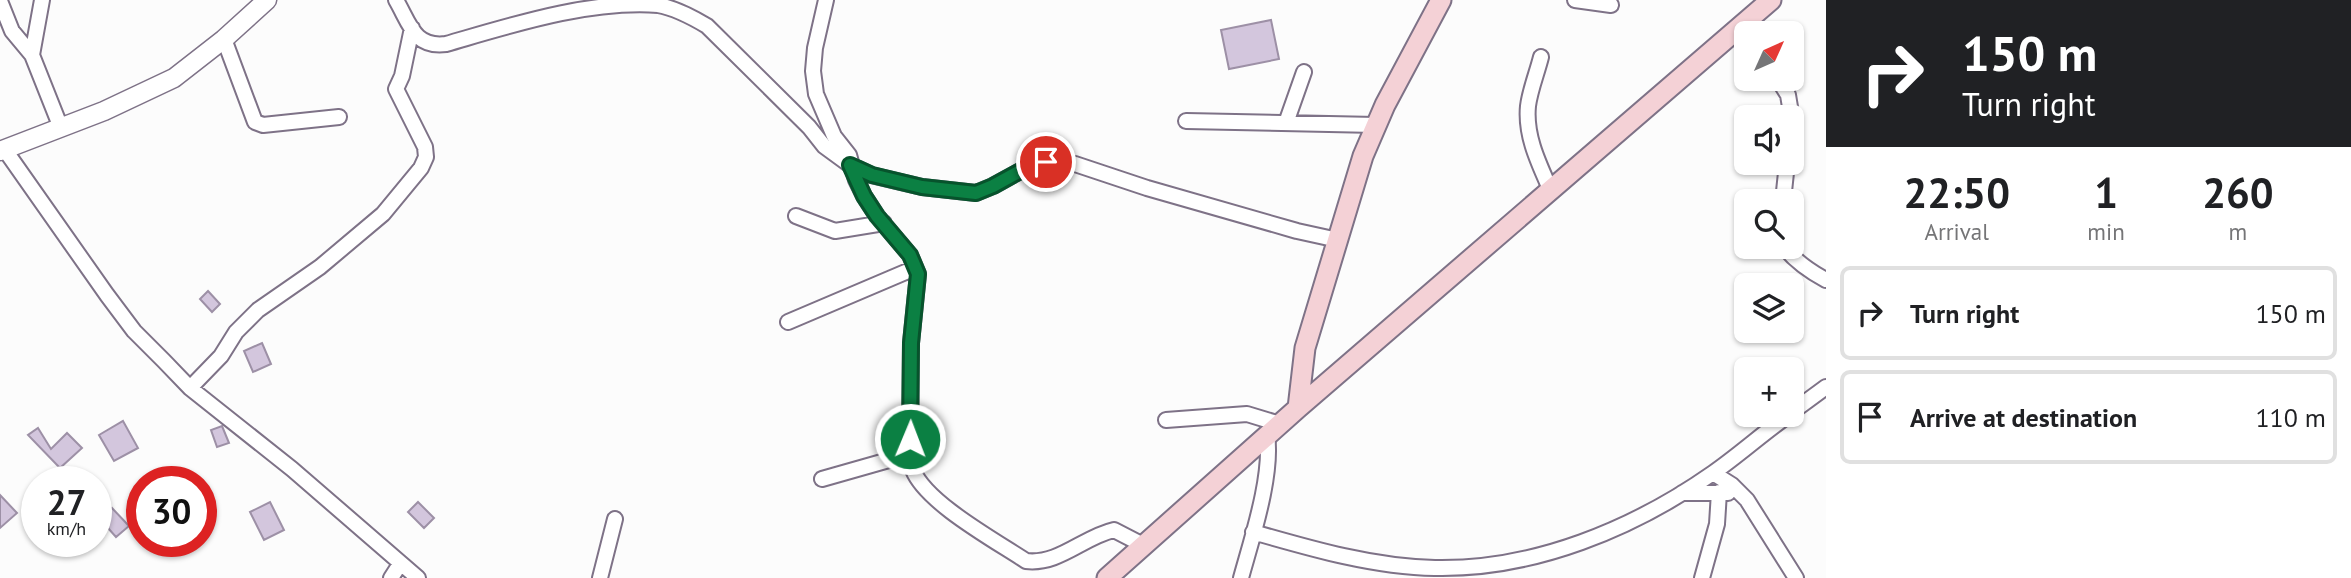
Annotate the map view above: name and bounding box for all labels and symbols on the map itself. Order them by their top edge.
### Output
north arrow [1734,21,1804,91]
pin [1016,132,1076,192]
position arrow [873,402,947,476]
speed limit sign: 30 [126,466,217,557]

